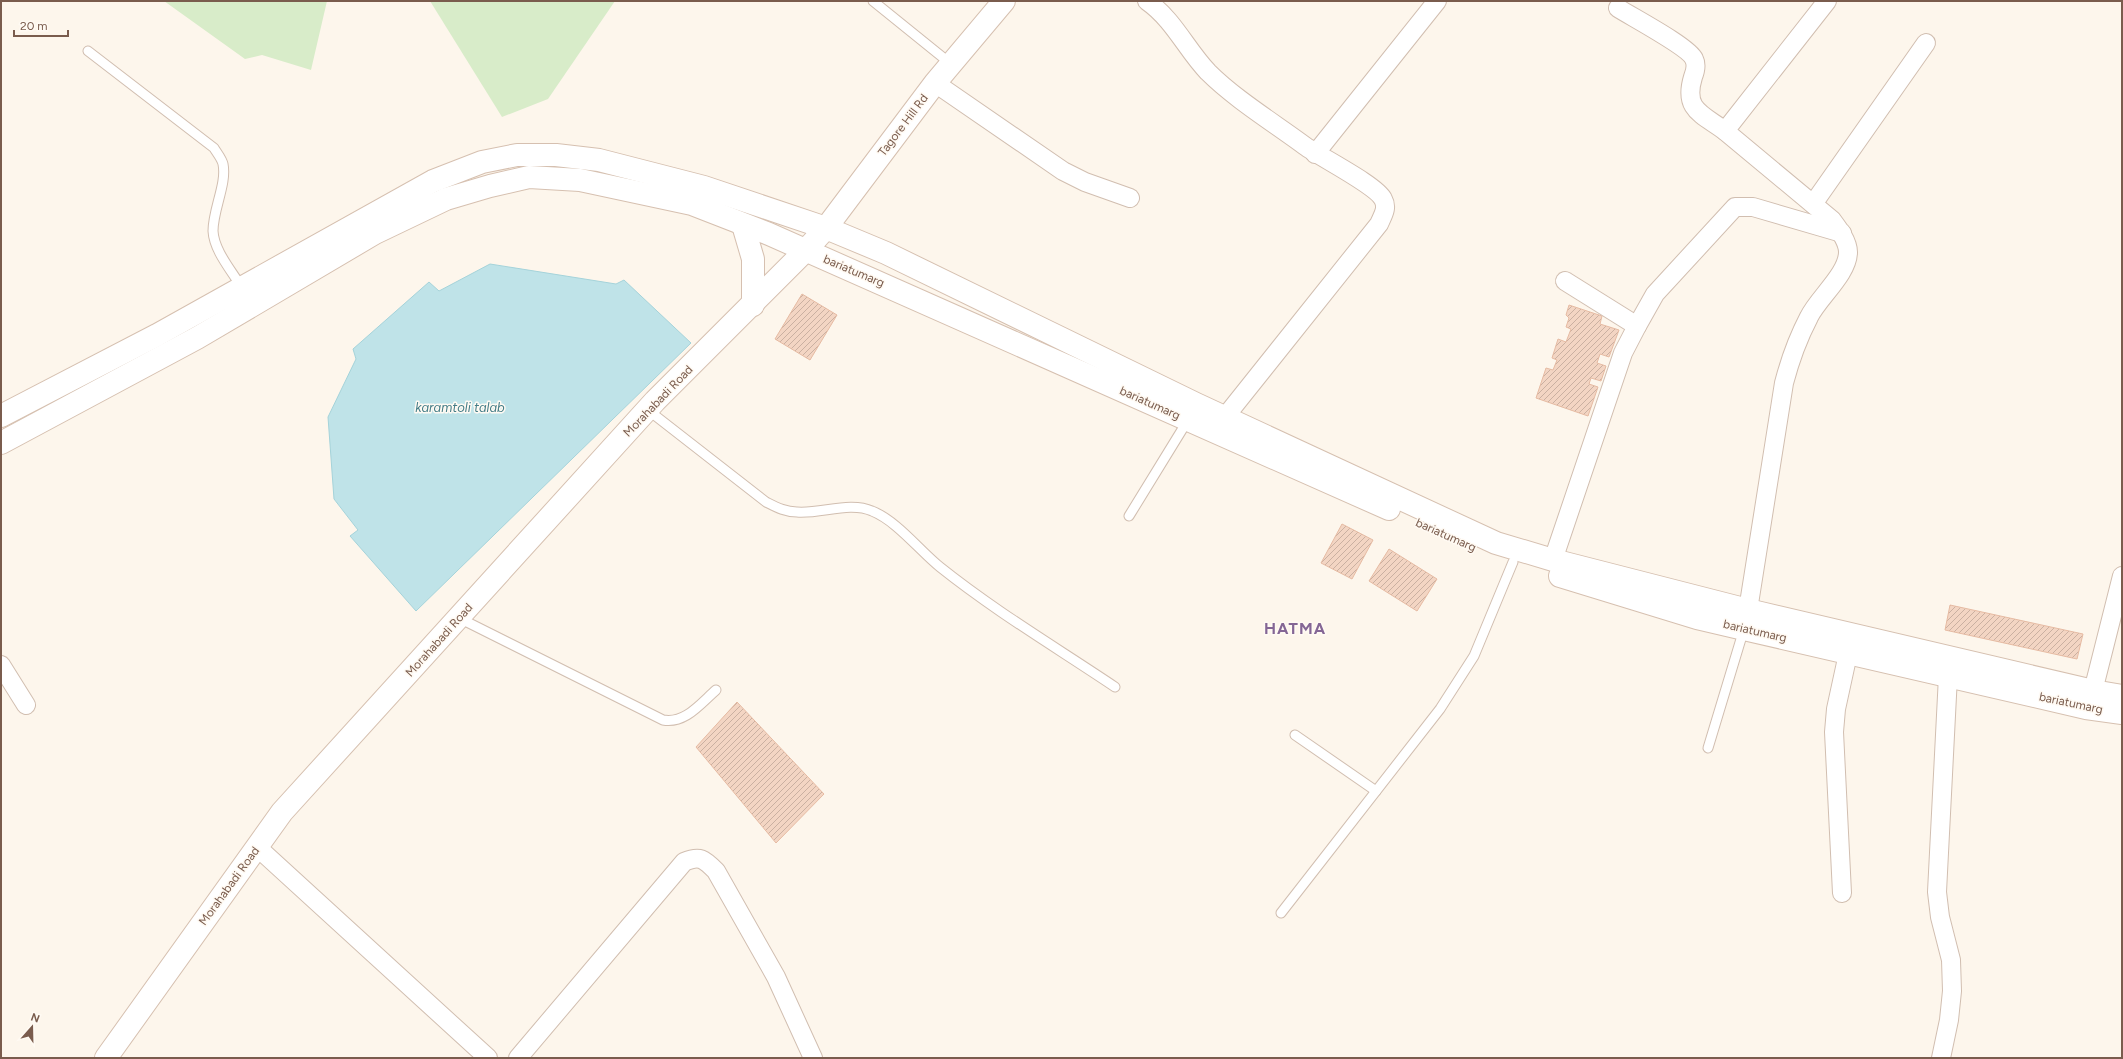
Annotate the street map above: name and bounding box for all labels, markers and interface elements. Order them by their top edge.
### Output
scale bar [14,12,68,38]
text: 20 m [20,19,48,33]
street label: Tagore Hill Rd [875,91,931,159]
street label: bariatumarg [821,252,887,290]
street label: Morahabadi Road [620,362,696,440]
street label: bariatumarg [1118,383,1182,423]
water label: karamtoli talab [415,400,505,415]
street label: bariatumarg [1414,515,1478,555]
street label: Morahabadi Road [402,601,476,679]
street label: bariatumarg [1722,617,1788,645]
district label: HATMA [1264,619,1326,638]
street label: bariatumarg [2038,689,2104,717]
street label: Morahabadi Road [196,844,262,928]
north arrow [12,1007,52,1047]
text: N [29,1011,41,1026]

